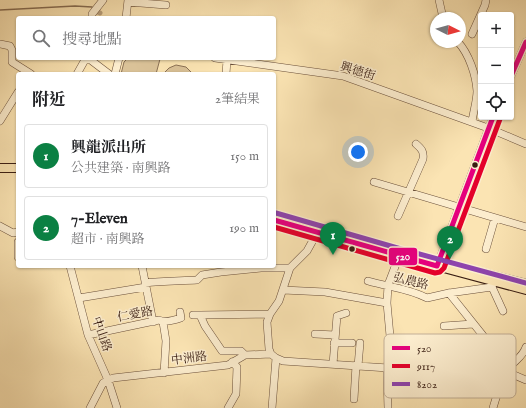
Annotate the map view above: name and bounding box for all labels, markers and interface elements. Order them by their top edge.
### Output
north arrow [430,12,466,48]
map controls [478,12,514,120]
button: + [478,12,514,48]
search box [16,16,276,60]
icon: search [30,27,52,49]
text: 搜尋地點 [62,30,122,49]
button: − [478,48,514,84]
street label: 興德街 [338,59,378,84]
button: locate [478,84,514,120]
text: 附近 [32,90,66,111]
text: 2筆結果 [215,91,260,108]
text: 興龍派出所 [71,138,146,157]
your location [348,142,368,162]
text: 1 [44,148,48,165]
text: 150 m [230,148,259,165]
text: 公共建築 · 南興路 [71,160,171,177]
unlabelled marker [470,160,480,170]
text: 7-Eleven [71,209,128,228]
text: 2 [43,220,49,237]
text: 190 m [229,220,259,237]
pin: 1 [320,222,346,255]
pin: 2 [437,226,463,259]
text: 超市 · 南興路 [71,231,145,248]
unlabelled marker [347,244,357,254]
line badge: 520 [388,247,418,266]
text: 520 [396,250,411,264]
street label: 弘農路 [392,270,430,293]
street label: 仁愛路 [116,304,154,325]
street label: 中山路 [89,315,114,354]
legend [384,334,516,398]
text: 520 [417,342,432,356]
street label: 中洲路 [170,349,208,368]
text: 9117 [416,360,435,374]
text: 8202 [417,378,437,392]

